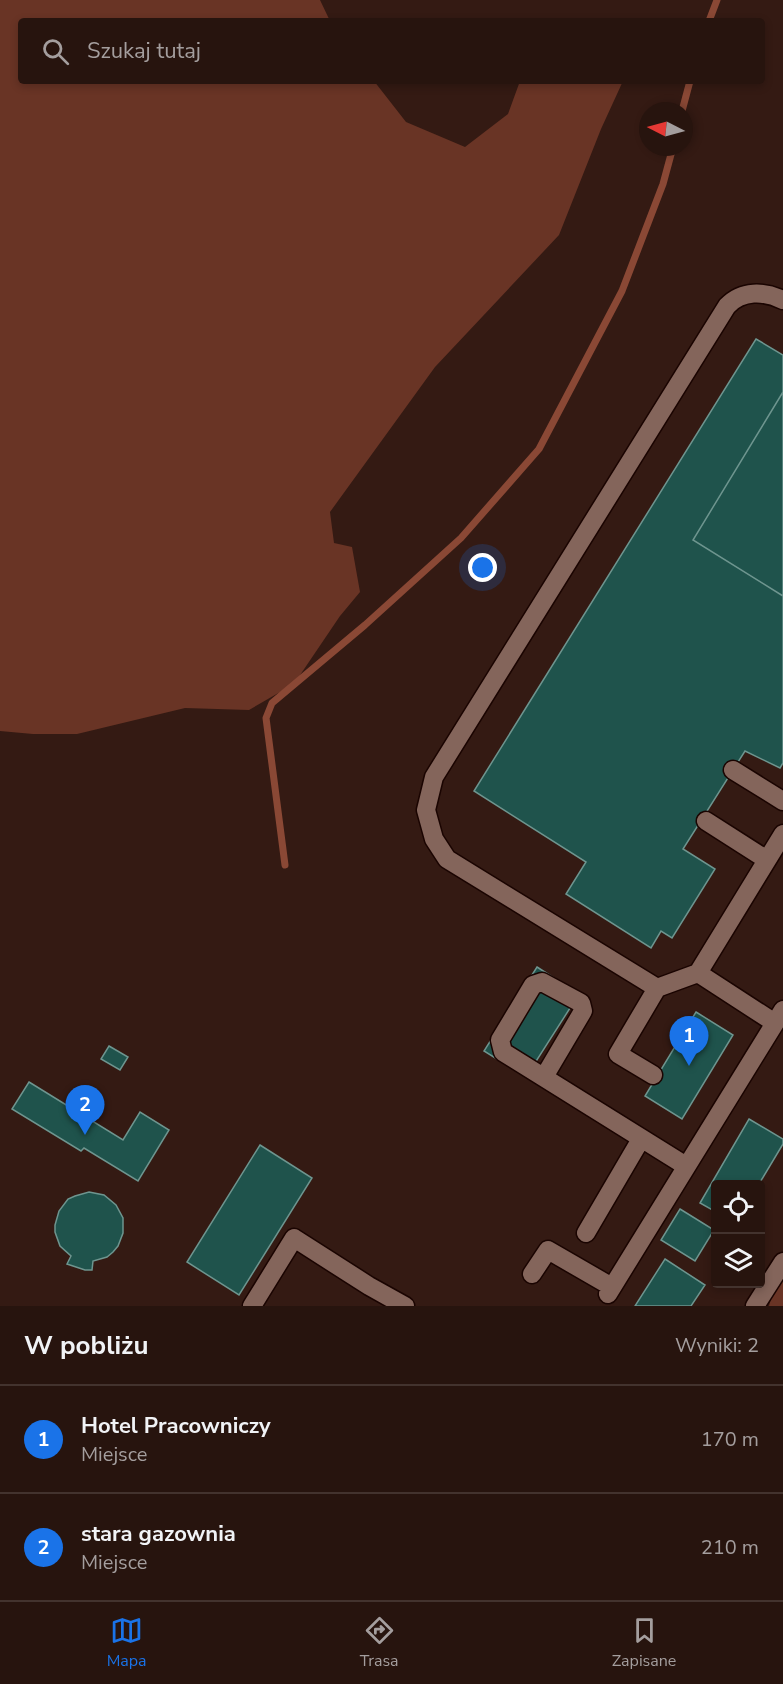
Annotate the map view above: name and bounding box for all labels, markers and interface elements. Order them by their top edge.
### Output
search box [18,18,765,84]
icon: search [39,35,72,68]
text: Szukaj tutaj [87,36,201,66]
north arrow [639,102,693,156]
your location [468,553,497,582]
pin: 1 [670,1016,708,1066]
pin: 2 [66,1086,104,1135]
map controls [711,1180,765,1288]
button: locate [711,1180,765,1234]
button: layers [711,1234,765,1288]
text: W pobliżu [24,1328,148,1363]
text: Wyniki: 2 [675,1332,759,1359]
text: Hotel Pracowniczy [81,1411,271,1441]
text: 1 [38,1426,50,1453]
text: 170 m [701,1426,759,1453]
text: Miejsce [81,1441,147,1468]
text: stara gazownia [81,1519,236,1549]
text: 2 [38,1534,50,1561]
text: 210 m [701,1534,759,1561]
text: Miejsce [81,1549,147,1576]
tab: Mapa [107,1614,147,1672]
tab: Trasa [360,1614,399,1672]
tab: Zapisane [612,1614,676,1672]

